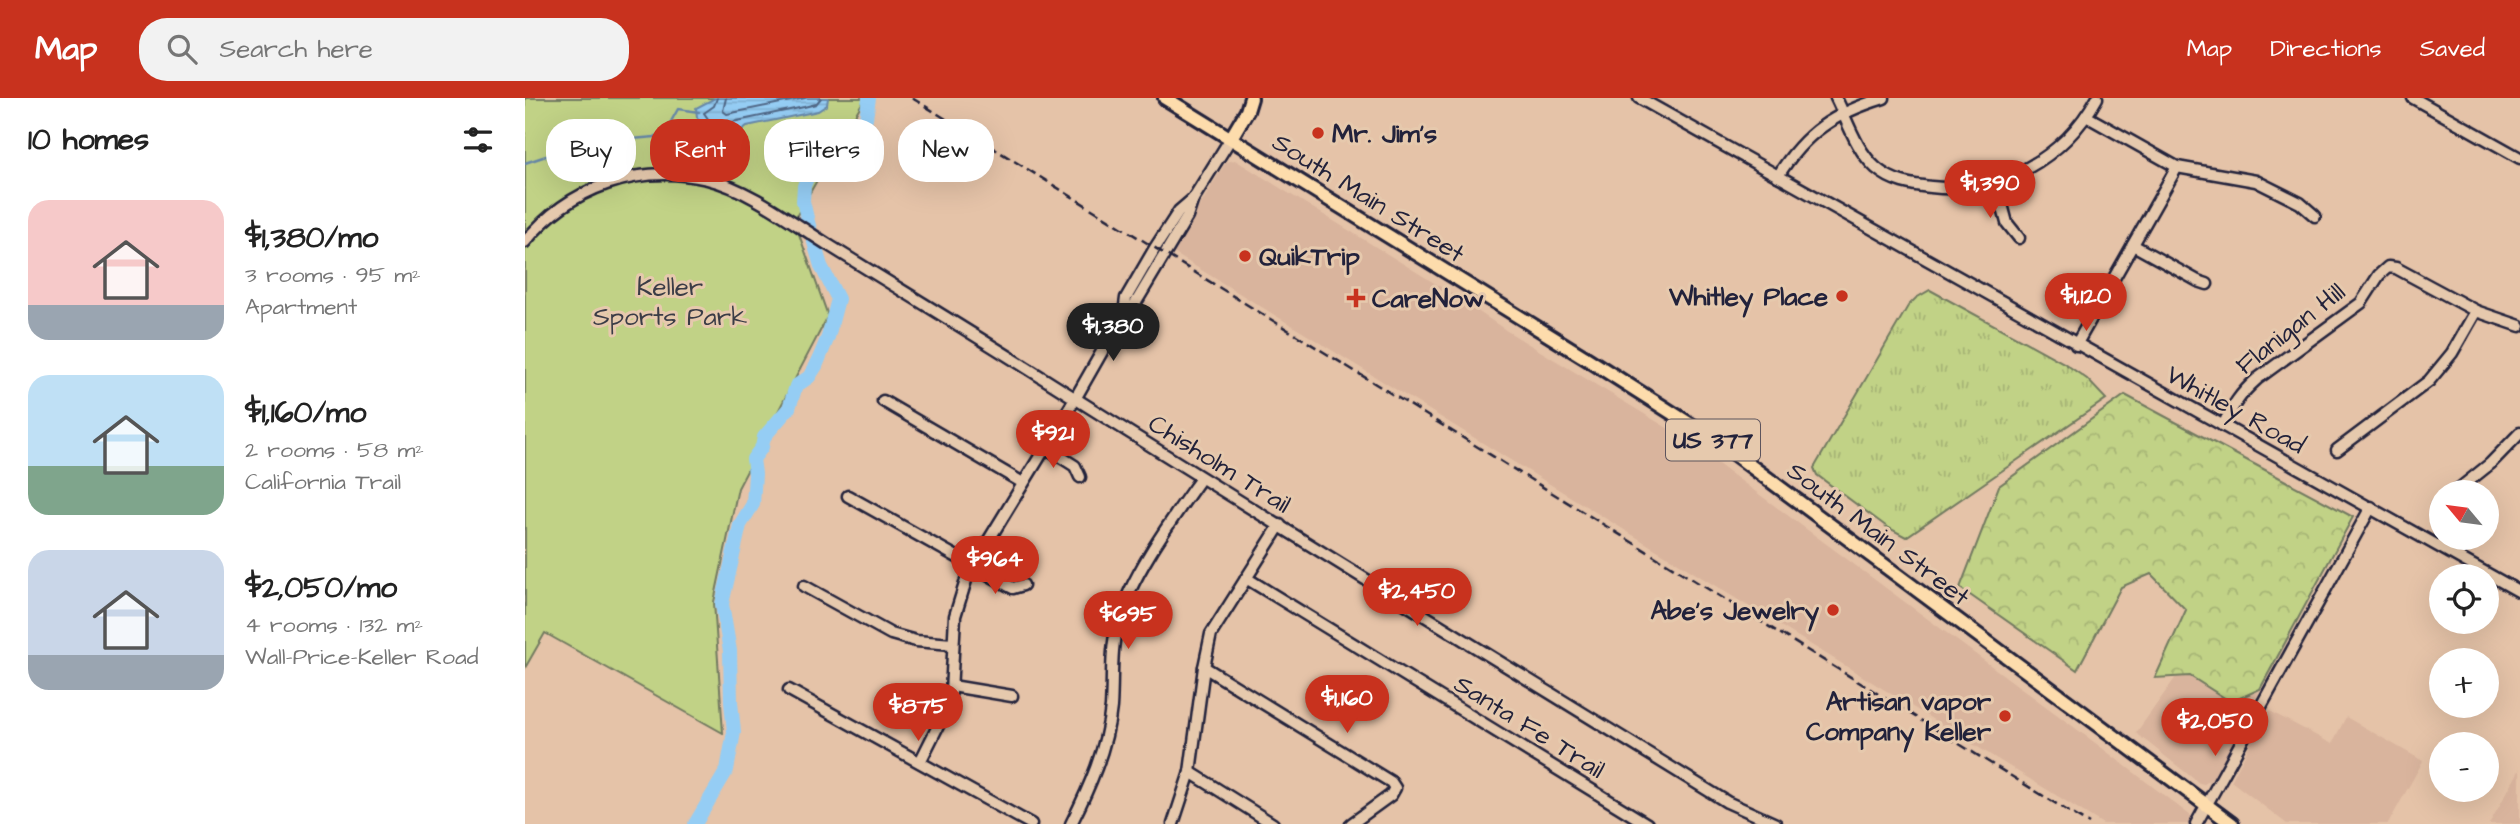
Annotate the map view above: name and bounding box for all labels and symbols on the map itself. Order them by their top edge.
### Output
place label: Mr. Jim's [1332,116,1437,152]
street label: South Main Street [1265,124,1472,272]
marker: Mr. Jim's [1310,125,1326,141]
pin: $1,390 [1933,160,2047,220]
place label: QuikTrip [1259,239,1360,275]
marker: QuikTrip [1237,248,1253,264]
park label: Keller Sports Park [593,269,747,335]
pin: $1,120 [2029,274,2143,333]
street label: Flanigan Hill [2228,275,2354,385]
place label: Whitley Place [1668,279,1828,318]
place label: CareNow [1372,281,1484,317]
marker: CareNow [1346,288,1366,308]
marker: Whitley Place [1834,288,1850,304]
pin: $1,380 [1056,303,1170,363]
street label: Whitley Road [2158,357,2312,465]
street label: Chisholm Trail [1141,406,1298,522]
pin: $921 [1012,410,1094,470]
road number: US 377 [1666,419,1760,460]
street label: South Main Street [1779,453,1978,615]
north arrow [2429,480,2499,550]
pin: $964 [954,536,1036,596]
pin: $2,450 [1360,568,1474,628]
pin: $695 [1087,592,1169,651]
place label: Abe's Jewelry [1650,593,1820,632]
marker: Abe's Jewelry [1825,602,1841,618]
street label: Santa Fe Trail [1447,666,1612,788]
pin: $1,160 [1290,676,1404,735]
pin: $875 [877,684,959,743]
place label: Artisan vapor Company Keller [1806,684,1992,753]
pin: $2,050 [2158,698,2272,758]
marker: Artisan vapor Company Keller [1997,708,2013,724]

